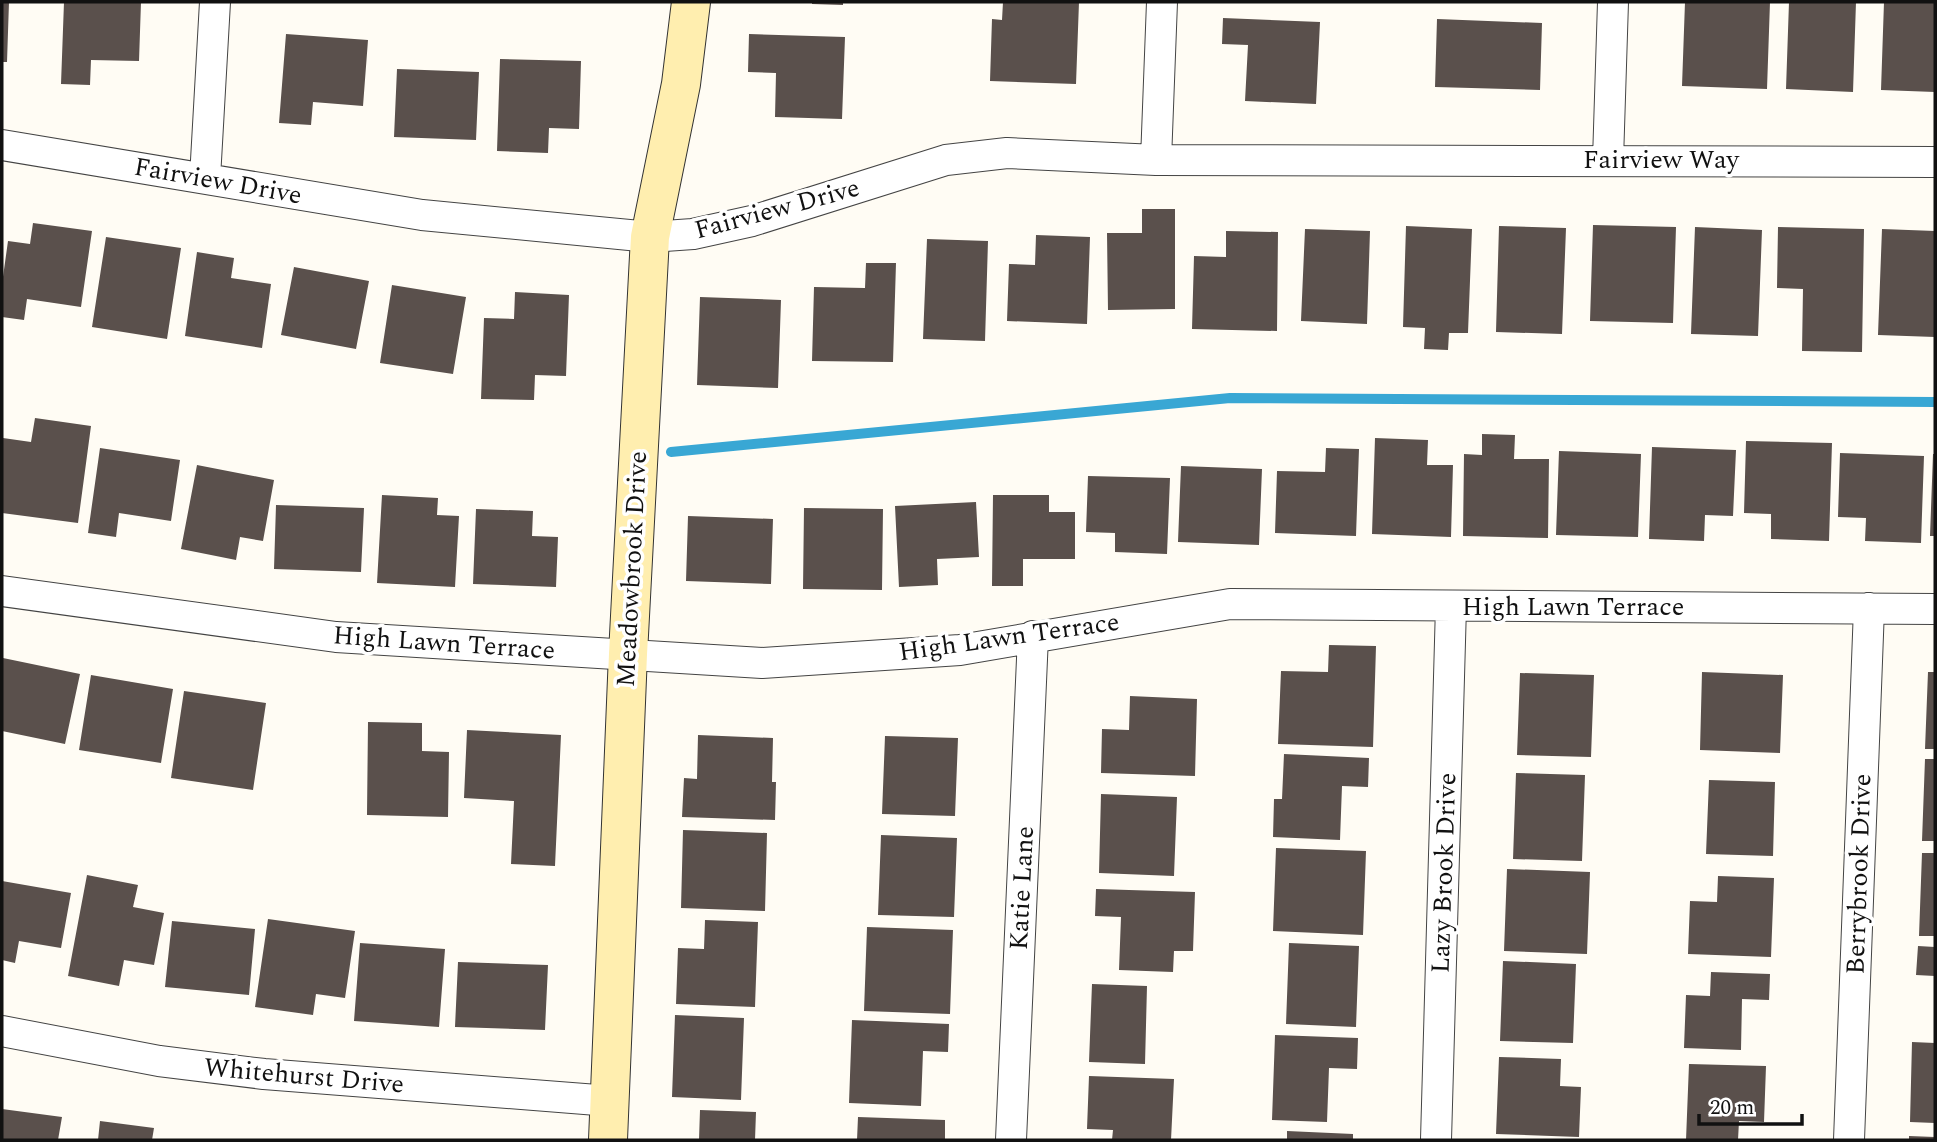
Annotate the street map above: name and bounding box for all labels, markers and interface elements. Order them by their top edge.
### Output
street label: Fairview Way [1583,140,1740,180]
street label: Fairview Drive [131,147,305,215]
street label: Fairview Drive [690,168,864,250]
street label: Meadowbrook Drive [606,450,658,688]
street label: High Lawn Terrace [1462,587,1684,627]
street label: High Lawn Terrace [896,602,1122,672]
street label: High Lawn Terrace [332,615,556,671]
street label: Lazy Brook Drive [1421,772,1467,974]
street label: Berrybrook Drive [1836,773,1882,975]
street label: Katie Lane [999,825,1045,951]
street label: Whitehurst Drive [202,1047,406,1105]
scale bar [1699,1082,1802,1126]
text: 20 m [1710,1092,1754,1124]

